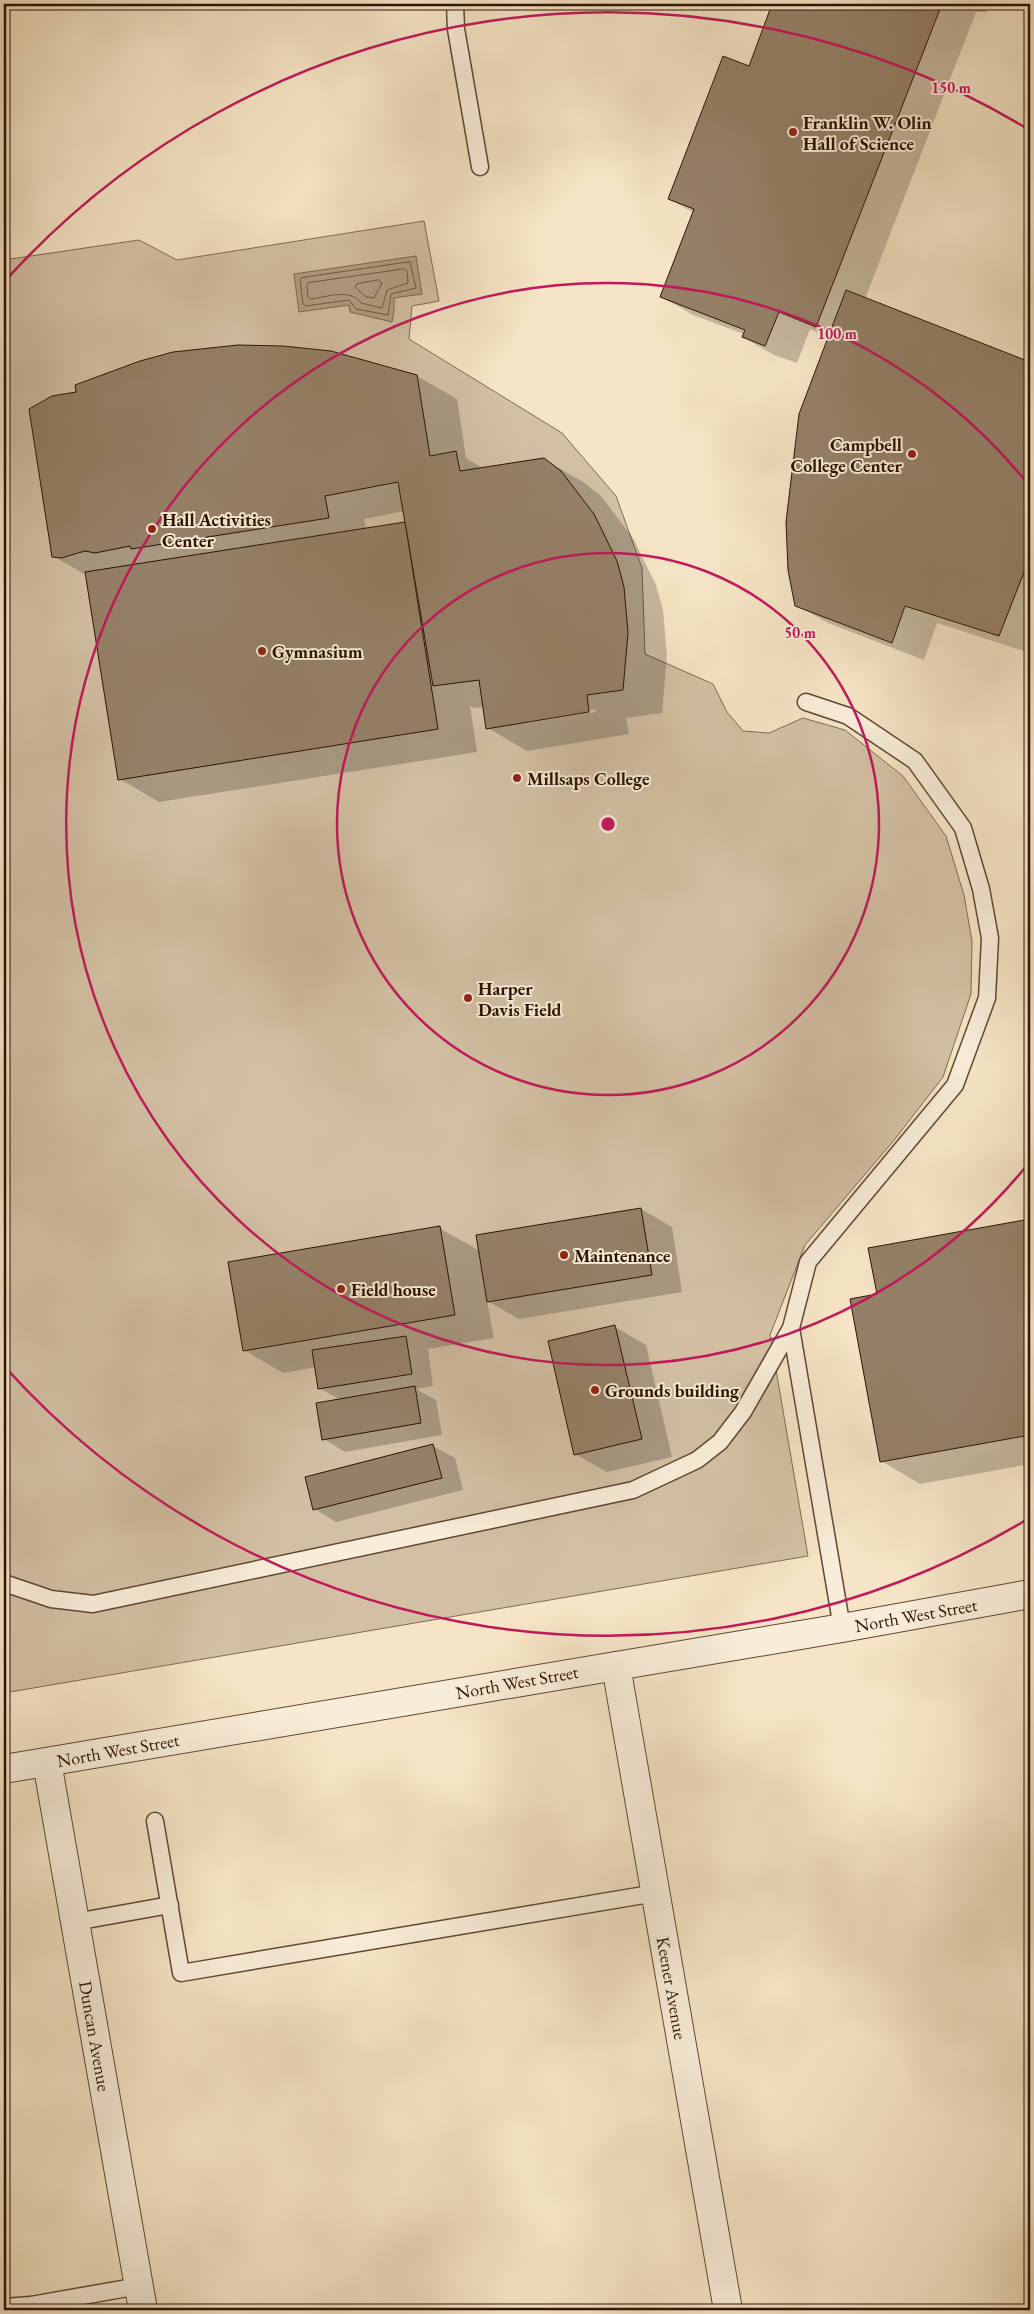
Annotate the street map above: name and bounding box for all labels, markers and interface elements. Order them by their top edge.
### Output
text: 150 m [931,78,971,97]
place label: Franklin W. Olin Hall of Science [803,111,932,155]
marker: Franklin W. Olin Hall of Science [787,126,799,138]
text: 100 m [817,324,857,343]
place label: Campbell College Center [790,433,903,477]
marker: Campbell College Center [906,448,918,460]
place label: Hall Activities Center [162,508,271,552]
marker: Hall Activities Center [146,523,158,535]
text: 50 m [784,623,816,642]
place label: Gymnasium [272,640,363,663]
marker: Gymnasium [256,645,268,657]
place label: Millsaps College [527,767,650,790]
marker: Millsaps College [511,772,523,784]
centre of rings [599,815,617,833]
place label: Harper Davis Field [478,977,561,1021]
marker: Harper Davis Field [462,992,474,1004]
place label: Maintenance [574,1244,671,1267]
marker: Maintenance [558,1249,570,1261]
place label: Field house [351,1278,436,1301]
marker: Field house [335,1283,347,1295]
place label: Grounds building [605,1379,740,1402]
marker: Grounds building [589,1384,601,1396]
street label: North West Street [853,1593,979,1637]
street label: North West Street [454,1660,580,1704]
street label: North West Street [55,1728,181,1772]
street label: Keener Avenue [652,1935,692,2041]
street label: Duncan Avenue [74,1979,116,2093]

